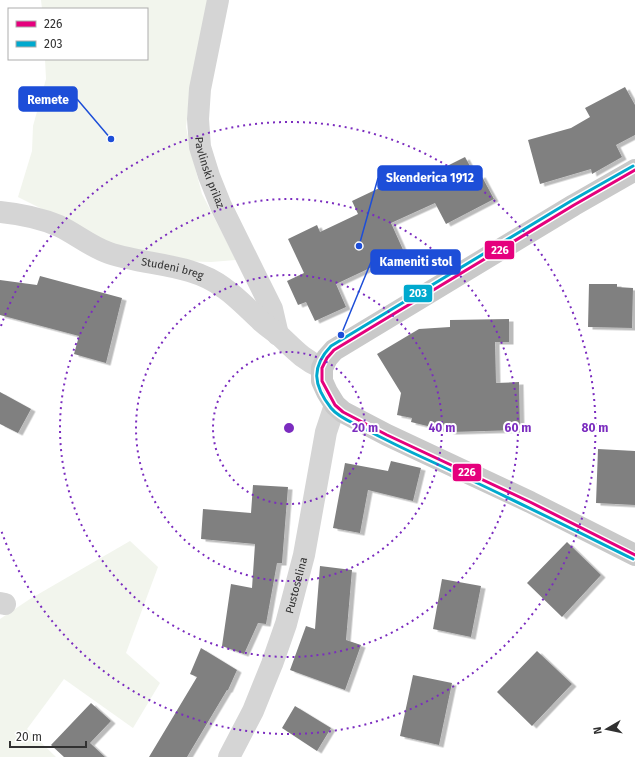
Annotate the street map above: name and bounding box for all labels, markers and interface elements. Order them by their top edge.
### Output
legend [8,8,148,60]
text: 226 [44,17,62,31]
text: 203 [44,37,63,51]
callout: Remete [19,87,77,111]
text: Remete [27,93,69,107]
street label: Pavlinski prilaz [193,136,228,210]
callout: Skenderica 1912 [378,166,482,190]
text: Skenderica 1912 [386,171,474,185]
line badge: 226 [484,240,515,260]
text: 226 [491,244,509,257]
callout: Kameniti stol [371,250,460,274]
street label: Studeni breg [140,255,206,282]
text: Kameniti stol [380,255,453,269]
line badge: 203 [403,284,433,303]
text: 203 [409,287,427,300]
centre of rings [282,421,296,435]
text: 20 m [352,421,378,435]
text: 40 m [429,421,455,435]
text: 60 m [505,421,531,435]
text: 80 m [582,421,608,435]
line badge: 226 [452,463,482,482]
text: 226 [458,466,476,479]
street label: Pustoselina [283,556,310,615]
north arrow [587,709,627,749]
scale bar [10,723,86,749]
text: N [591,726,605,735]
text: 20 m [16,730,42,744]

